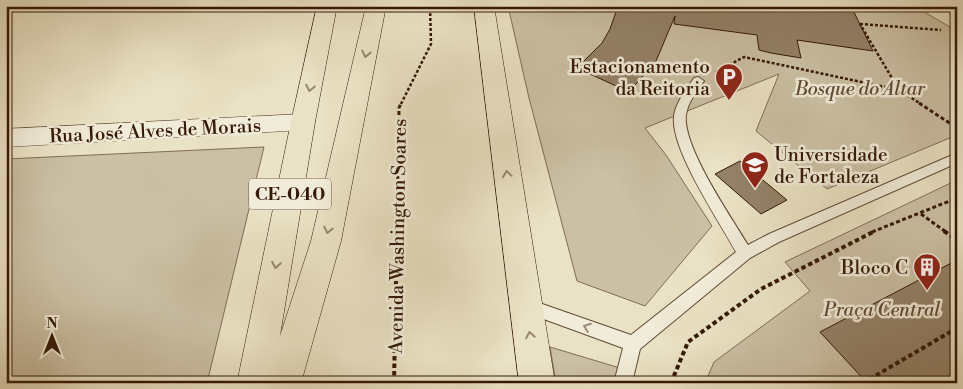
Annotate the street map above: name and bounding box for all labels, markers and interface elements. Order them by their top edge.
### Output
one-way arrow [361,49,372,58]
place label: Estacionamento da Reitoria [570,55,710,101]
parking icon: Estacionamento da Reitoria [714,62,744,101]
park label: Bosque do Altar [794,77,926,101]
one-way arrow [305,84,315,93]
street label: Rua José Alves de Morais [49,113,262,149]
street label: Avenida Washington Soares [384,118,412,355]
place label: Universidade de Fortaleza [774,143,888,189]
school or university icon: Universidade de Fortaleza [740,150,770,189]
one-way arrow [502,169,513,177]
road number: CE-040 [249,178,331,210]
one-way arrow [324,226,334,234]
building icon: Bloco C [912,252,942,291]
place label: Bloco C [840,256,908,280]
one-way arrow [272,261,282,270]
park label: Praça Central [823,298,940,322]
north arrow [28,312,78,362]
text: N [46,315,58,333]
one-way arrow [583,323,592,333]
one-way arrow [525,330,536,338]

